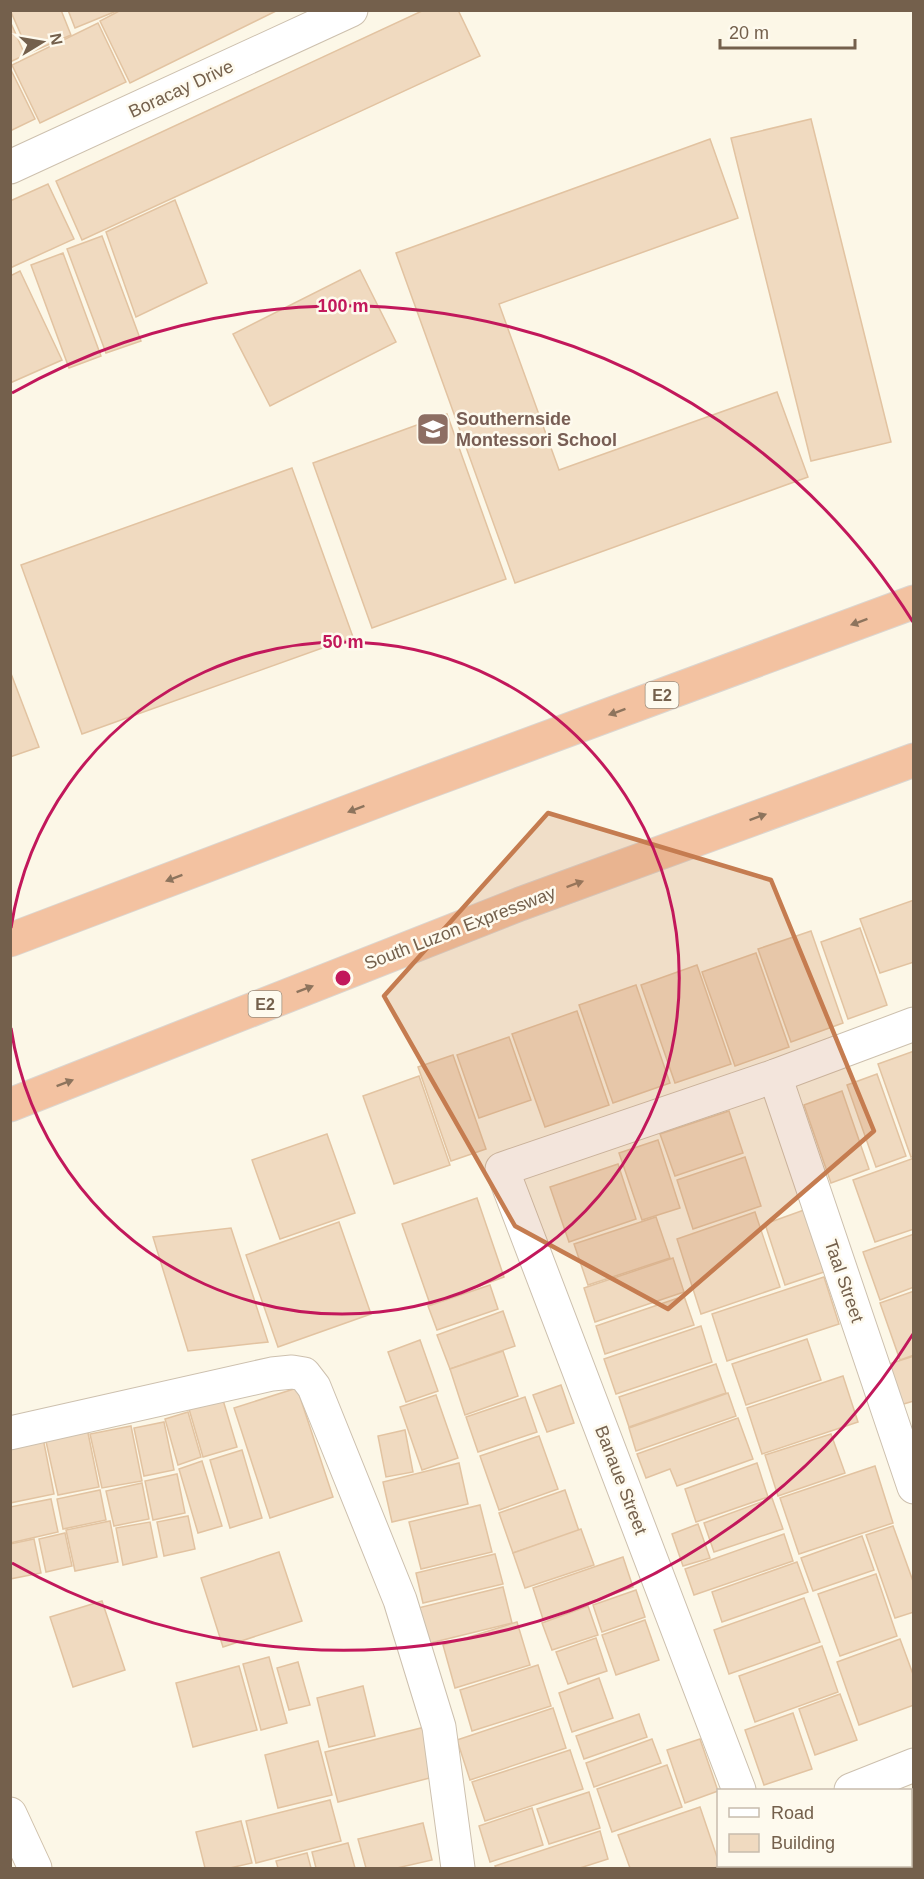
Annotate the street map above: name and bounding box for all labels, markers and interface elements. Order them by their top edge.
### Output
north arrow [12,12,72,72]
scale bar [720,12,855,50]
text: 20 m [729,23,769,43]
text: N [47,32,66,47]
street label: Boracay Drive [126,56,236,122]
text: 100 m [317,296,369,316]
place label: Southernside Montessori School [456,409,617,450]
school or university icon: Southernside Montessori School [415,411,451,447]
one-way arrow [849,617,867,627]
text: 50 m [322,632,364,652]
road number: E2 [646,682,678,708]
one-way arrow [608,707,626,717]
one-way arrow [347,804,365,814]
one-way arrow [750,812,768,822]
one-way arrow [164,873,182,883]
one-way arrow [566,878,584,888]
street label: South Luzon Expressway [362,882,558,974]
centre of rings [333,968,353,988]
one-way arrow [296,983,314,993]
road number: E2 [248,991,282,1017]
one-way arrow [56,1078,74,1087]
street label: Taal Street [821,1237,867,1325]
street label: Banaue Street [591,1423,651,1537]
legend [717,1789,912,1867]
text: Road [771,1803,814,1823]
text: Building [771,1833,835,1853]

